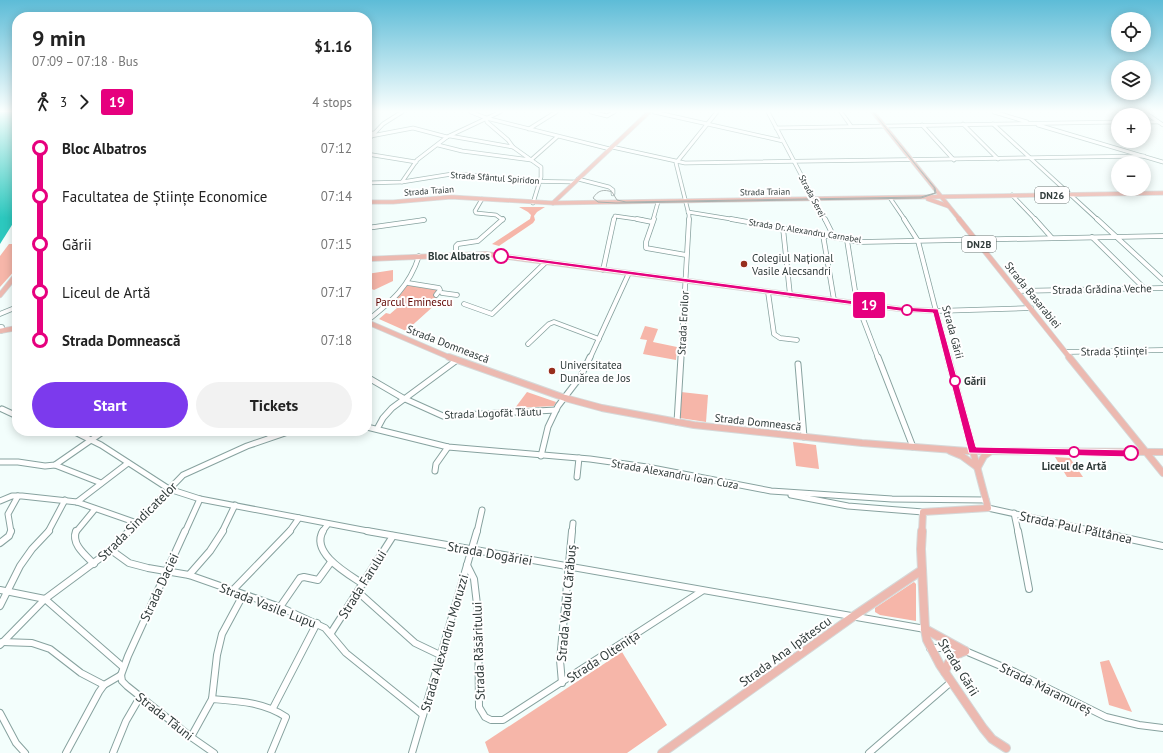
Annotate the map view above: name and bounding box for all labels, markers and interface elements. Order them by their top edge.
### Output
map controls [1111,12,1151,196]
button: locate [1111,12,1151,52]
text: 9 min [32,24,86,52]
text: $1.16 [314,37,352,56]
text: 07:09 – 07:18 · Bus [32,53,138,70]
button: layers [1111,60,1151,100]
icon: walk [32,91,54,113]
icon: forward [73,91,95,113]
text: 19 [109,93,125,111]
text: 3 [60,94,67,111]
text: 4 stops [312,94,352,111]
button: + [1111,108,1151,148]
text: Bloc Albatros [62,139,147,158]
text: 07:12 [321,140,352,157]
button: − [1111,156,1151,196]
street label: Strada Sfântul Spiridon [450,169,540,186]
street label: Strada Serei [797,173,828,219]
street label: Strada Traian [404,183,454,198]
street label: Strada Traian [740,186,790,197]
text: Facultatea de Științe Economice [62,187,267,206]
road number: DN26 [1035,187,1069,203]
text: 07:14 [321,188,352,205]
street label: Strada Dr. Alexandru Carnabel [748,216,863,245]
text: Gării [62,235,92,254]
text: 07:15 [321,236,352,253]
road number: DN2B [962,236,996,252]
marker: Bloc Albatros [493,248,509,264]
place label: Bloc Albatros [428,249,490,263]
place label: Colegiul Național Vasile Alecsandri [751,251,834,278]
marker: Colegiul Național Vasile Alecsandri [739,259,749,269]
street label: Strada Basarabiei [1002,259,1064,331]
street label: Strada Grădina Veche [1052,281,1152,297]
text: Liceul de Artă [62,283,150,302]
text: 07:17 [321,284,352,301]
street label: Strada Eroilor [674,290,692,356]
line badge: 19 [851,292,887,318]
park label: Parcul Eminescu [376,295,453,309]
text: 19 [861,296,877,314]
unlabelled marker [901,304,913,316]
street label: Strada Gării [939,304,967,360]
street label: Strada Domnească [405,322,491,366]
text: Strada Domnească [62,331,181,350]
text: 07:18 [321,332,352,349]
street label: Strada Științei [1081,343,1148,359]
place label: Universitatea Dunărea de Jos [560,358,631,385]
marker: Universitatea Dunărea de Jos [547,366,557,376]
place label: Gării [964,374,986,388]
marker: Gării [949,375,961,387]
button: Start [32,382,188,428]
button: Tickets [196,382,352,428]
street label: Strada Logofăt Tăutu [444,404,542,422]
street label: Strada Domnească [714,410,802,434]
unlabelled marker [1123,445,1139,461]
marker: Liceul de Artă [1068,446,1080,458]
street label: Strada Alexandru Ioan Cuza [610,456,740,492]
place label: Liceul de Artă [1042,459,1106,473]
street label: Strada Sindicatelor [94,478,181,565]
street label: Strada Paul Păltânea [1018,507,1134,548]
street label: Strada Dogăriei [446,538,534,569]
street label: Strada Vadul Cărăbuș [553,544,580,662]
street label: Strada Farului [335,547,390,622]
street label: Strada Daciei [136,550,183,624]
street label: Strada Alexandru Moruzzi [417,572,472,714]
street label: Strada Vasile Lupu [217,579,319,632]
street label: Strada Răsăritului [468,601,489,701]
street label: Strada Ana Ipătescu [736,612,835,691]
street label: Strada Oltenița [563,626,643,686]
street label: Strada Gării [934,635,983,699]
street label: Strada Maramureș [997,659,1095,718]
street label: Strada Tăuni [132,688,197,744]

